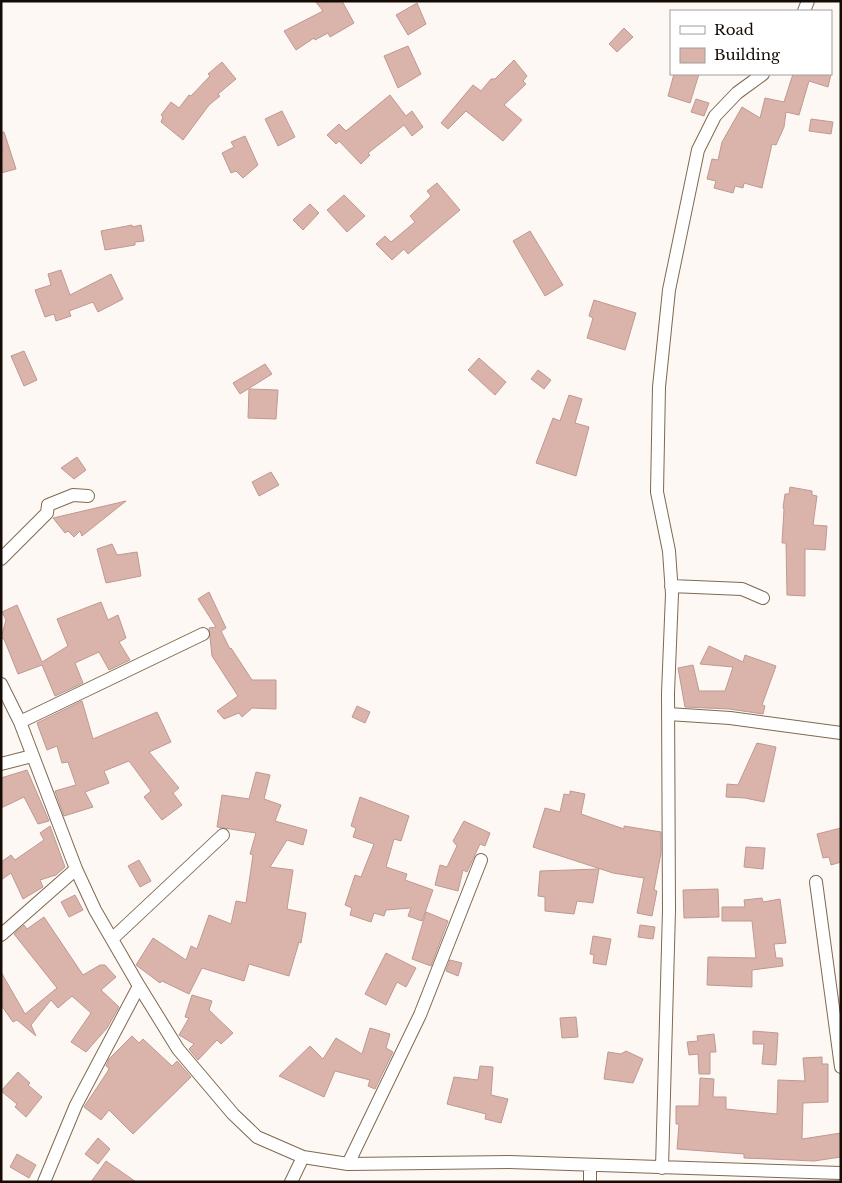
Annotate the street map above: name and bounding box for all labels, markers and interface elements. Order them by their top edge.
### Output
legend [670,10,832,75]
text: Road [714,20,754,39]
text: Building [714,45,781,64]

